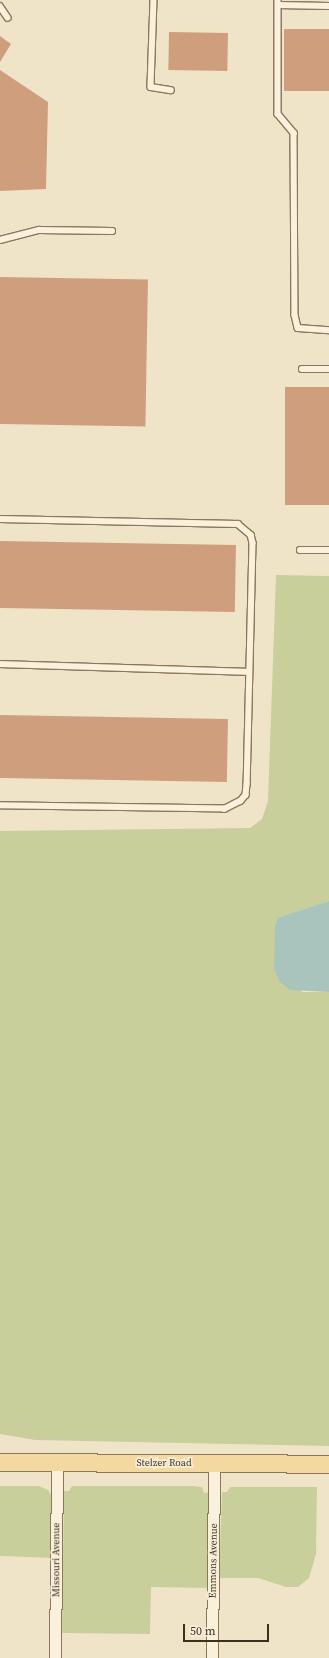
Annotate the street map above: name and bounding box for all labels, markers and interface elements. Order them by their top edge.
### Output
street label: Stelzer Road [136,1457,192,1469]
street label: Missouri Avenue [50,1523,62,1597]
street label: Emmons Avenue [206,1523,220,1599]
scale bar [185,1616,271,1642]
text: 50 m [190,1623,216,1639]

